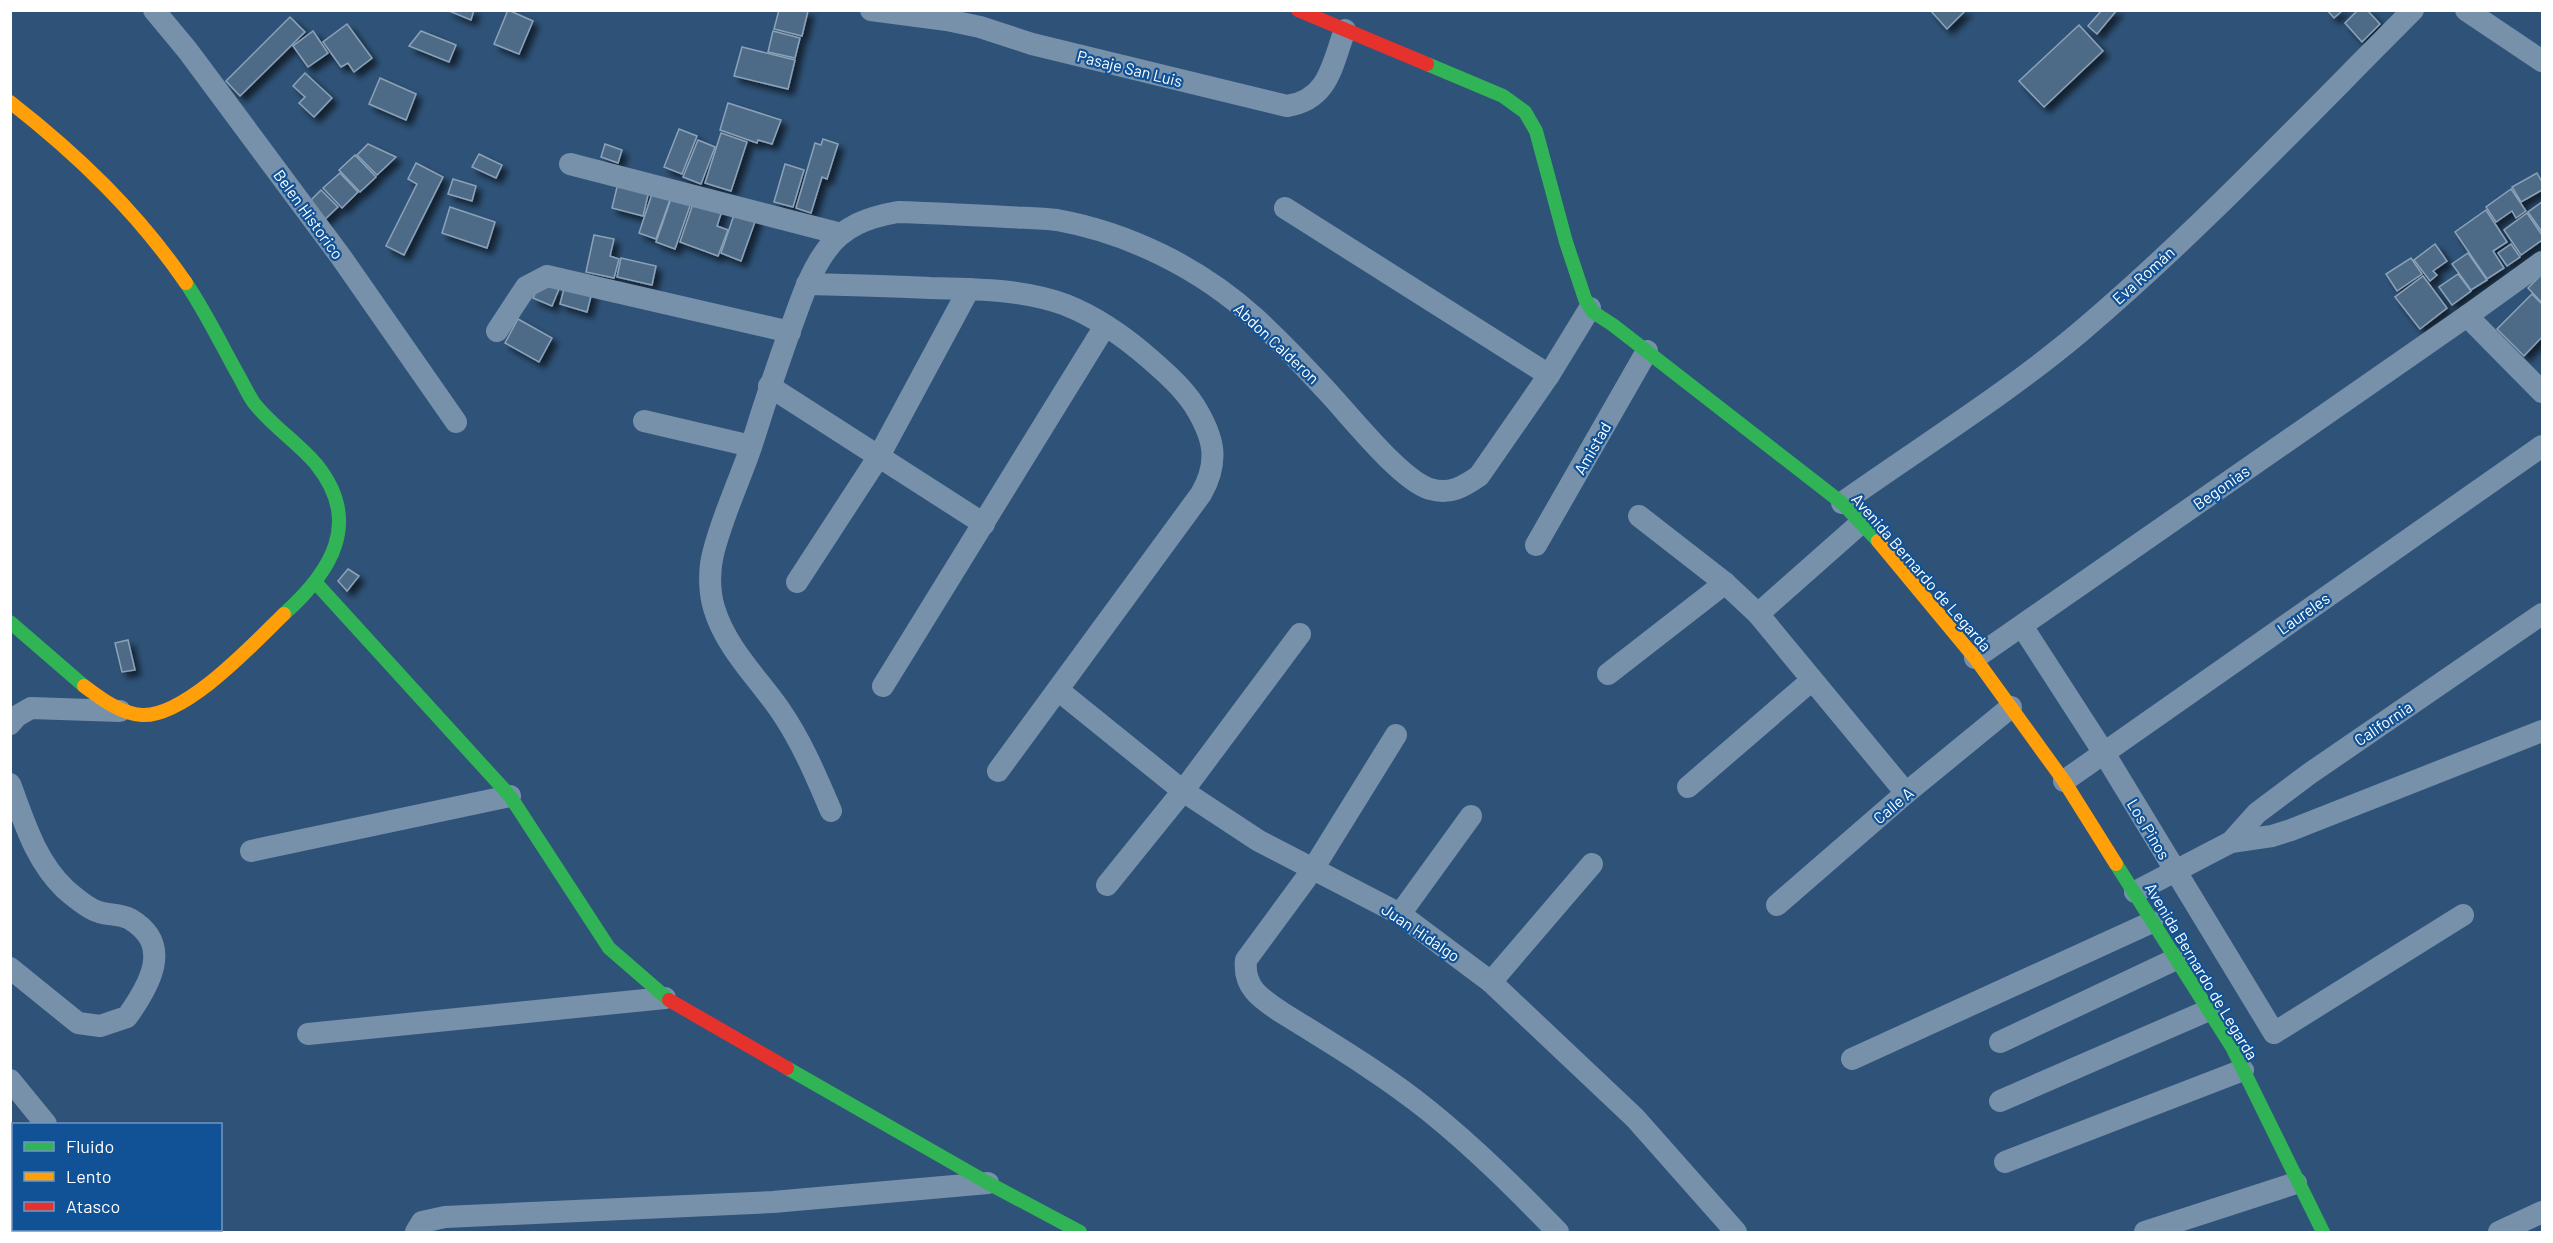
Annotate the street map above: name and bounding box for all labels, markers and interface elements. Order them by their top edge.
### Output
street label: Pasaje San Luis [1075,46,1185,90]
street label: Belen Historico [270,166,348,262]
street label: Eva Román [2108,242,2178,308]
street label: Abdon Calderon [1231,299,1323,387]
street label: Amistad [1569,418,1615,478]
street label: Begonias [2189,461,2253,513]
street label: Avenida Bernardo de Legarda [1848,489,1996,655]
street label: Laureles [2273,588,2333,638]
street label: California [2350,697,2416,749]
street label: Calle A [1869,783,1917,827]
street label: Los Pinos [2124,795,2174,863]
street label: Avenida Bernardo de Legarda [2142,879,2262,1063]
street label: Juan Hidalgo [1378,899,1464,965]
legend [12,1123,222,1231]
text: Fluido [66,1135,114,1157]
text: Lento [66,1165,112,1187]
text: Atasco [66,1195,120,1217]

